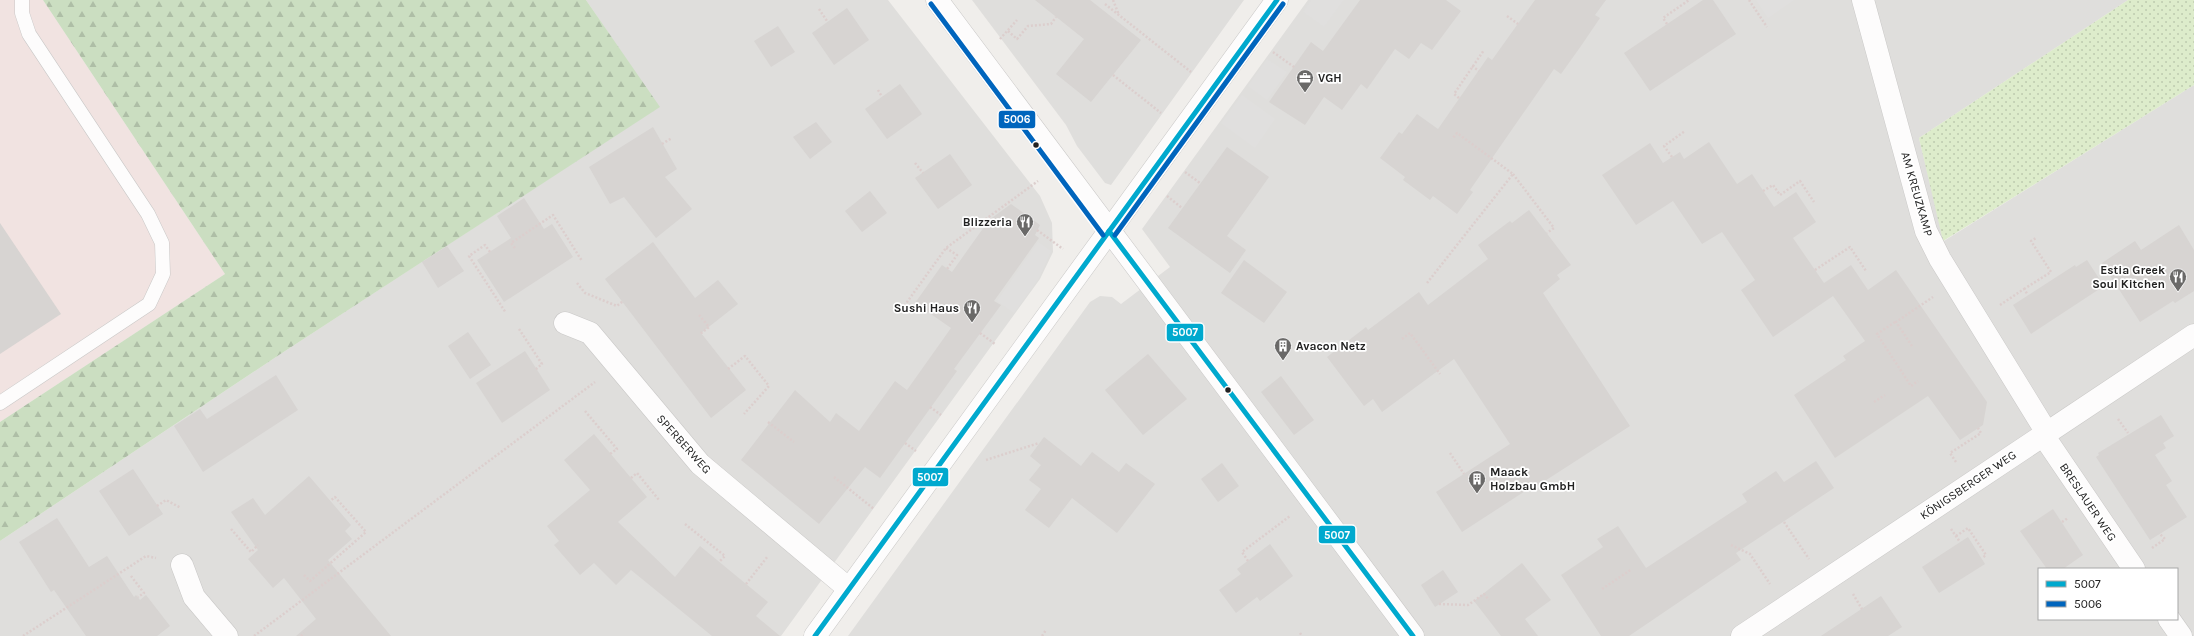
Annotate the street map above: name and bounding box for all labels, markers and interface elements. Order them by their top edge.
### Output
office icon: VGH [1295,68,1315,93]
place label: VGH [1318,71,1342,85]
line badge: 5006 [998,110,1036,129]
text: 5006 [1004,113,1031,126]
unlabelled marker [1031,140,1041,150]
street label: AM KREUZKAMP [1898,150,1936,238]
restaurant icon: Blizzeria [1015,212,1035,237]
place label: Blizzeria [963,215,1012,229]
place label: Estia Greek Soul Kitchen [2092,263,2165,291]
restaurant icon: Estia Greek Soul Kitchen [2168,267,2188,292]
restaurant icon: Sushi Haus [962,298,982,323]
place label: Sushi Haus [894,301,959,315]
line badge: 5007 [1166,323,1204,342]
text: 5007 [1172,326,1198,339]
building icon: Avacon Netz [1273,336,1293,361]
place label: Avacon Netz [1296,339,1366,353]
unlabelled marker [1223,385,1233,395]
street label: SPERBERWEG [654,412,714,476]
street label: KÖNIGSBERGER WEG [1917,448,2019,522]
street label: BRESLAUER WEG [2057,460,2119,544]
place label: Maack Holzbau GmbH [1490,465,1575,493]
line badge: 5007 [912,467,949,487]
building icon: Maack Holzbau GmbH [1467,469,1487,494]
text: 5007 [917,471,943,484]
line badge: 5007 [1318,525,1356,544]
text: 5007 [1324,529,1350,542]
legend [2038,568,2178,620]
text: 5007 [2074,577,2101,591]
text: 5006 [2074,597,2102,611]

